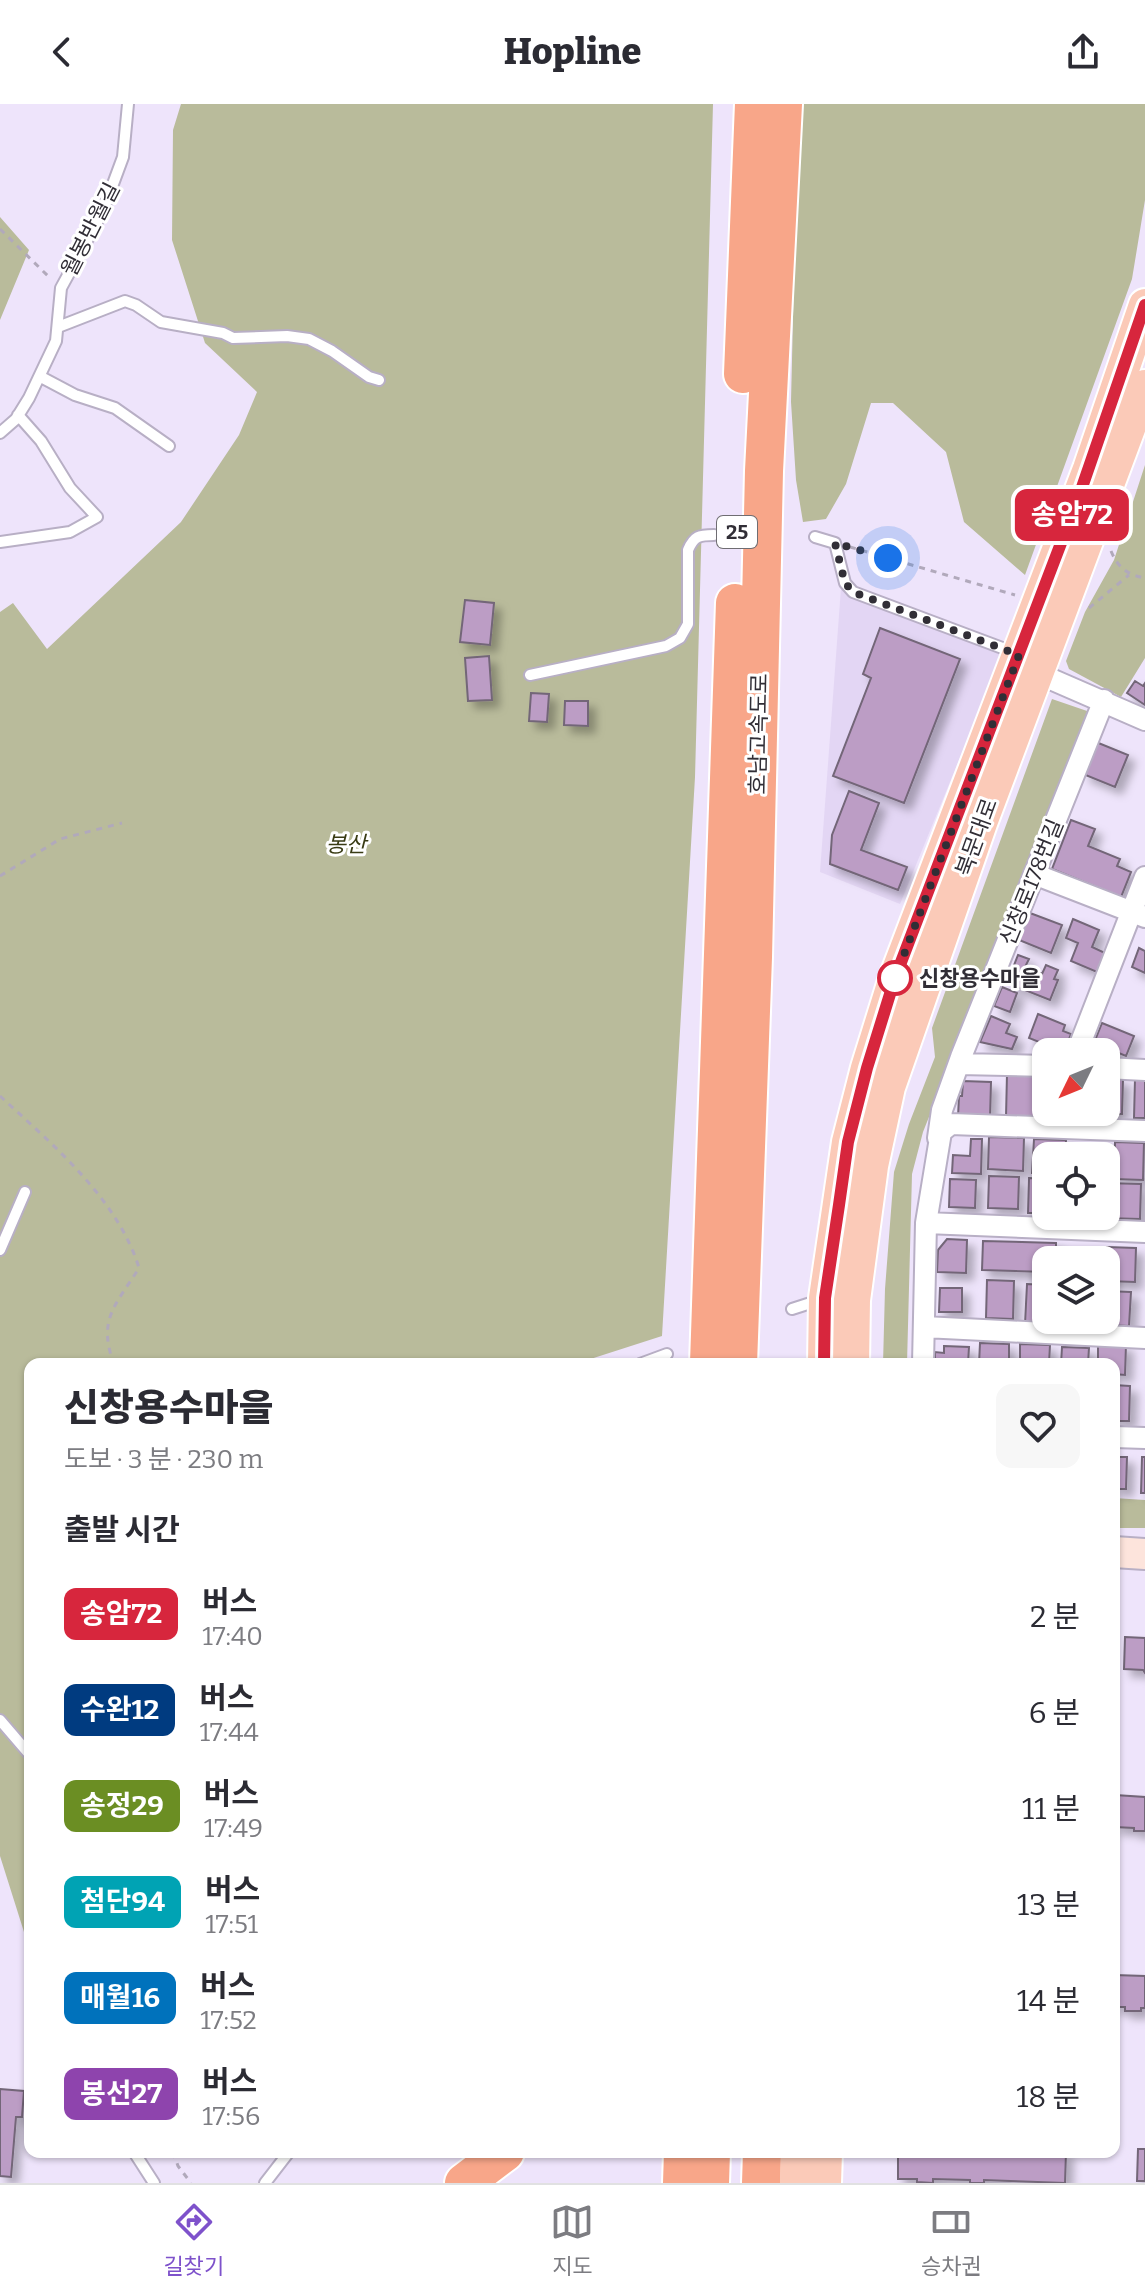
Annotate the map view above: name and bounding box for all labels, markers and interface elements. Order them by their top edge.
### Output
icon: back [40,30,84,74]
text: Hopline [504,30,641,74]
icon: share [1061,30,1105,74]
street label: 월봉반월길 [55,178,125,280]
line badge: 송암72 [1016,489,1128,541]
text: 송암72 [1031,498,1113,531]
road number: 25 [717,516,757,548]
your location [868,538,908,578]
street label: 호남고속도로 [744,673,773,795]
street label: 북문대로 [950,795,1003,880]
street label: 신창로178번길 [994,815,1069,949]
park label: 봉산 [326,831,369,858]
marker: 신창용수마을 [878,961,912,995]
place label: 신창용수마을 [919,965,1040,992]
north arrow [1032,1038,1120,1126]
map controls [1032,1038,1120,1334]
button: locate [1032,1142,1120,1230]
button: layers [1032,1246,1120,1334]
button: heart [996,1384,1080,1468]
text: 신창용수마을 [64,1385,274,1431]
text: 도보 · 3 분 · 230 m [64,1444,263,1475]
text: 출발 시간 [64,1512,180,1548]
text: 버스 [202,1584,257,1620]
text: 송암72 [80,1597,162,1630]
text: 2 분 [1030,1599,1080,1635]
text: 17:40 [202,1621,263,1652]
text: 버스 [199,1680,255,1716]
text: 수완12 [80,1693,159,1726]
text: 6 분 [1029,1695,1080,1731]
text: 17:44 [199,1717,259,1748]
text: 버스 [204,1776,259,1812]
text: 송정29 [80,1789,164,1822]
text: 11 분 [1022,1791,1080,1827]
text: 17:49 [204,1813,263,1844]
text: 버스 [205,1872,260,1908]
text: 첨단94 [80,1885,165,1918]
text: 13 분 [1017,1887,1080,1923]
text: 17:51 [205,1909,258,1940]
text: 버스 [200,1968,255,2004]
text: 매월16 [80,1981,160,2014]
text: 14 분 [1017,1983,1080,2019]
text: 17:52 [200,2005,257,2036]
text: 버스 [202,2064,257,2100]
text: 봉선27 [80,2077,162,2110]
text: 18 분 [1016,2079,1080,2115]
text: 17:56 [202,2101,260,2132]
tab: 길찾기 [163,2200,224,2280]
tab: 지도 [550,2200,594,2280]
tab: 승차권 [921,2200,982,2280]

